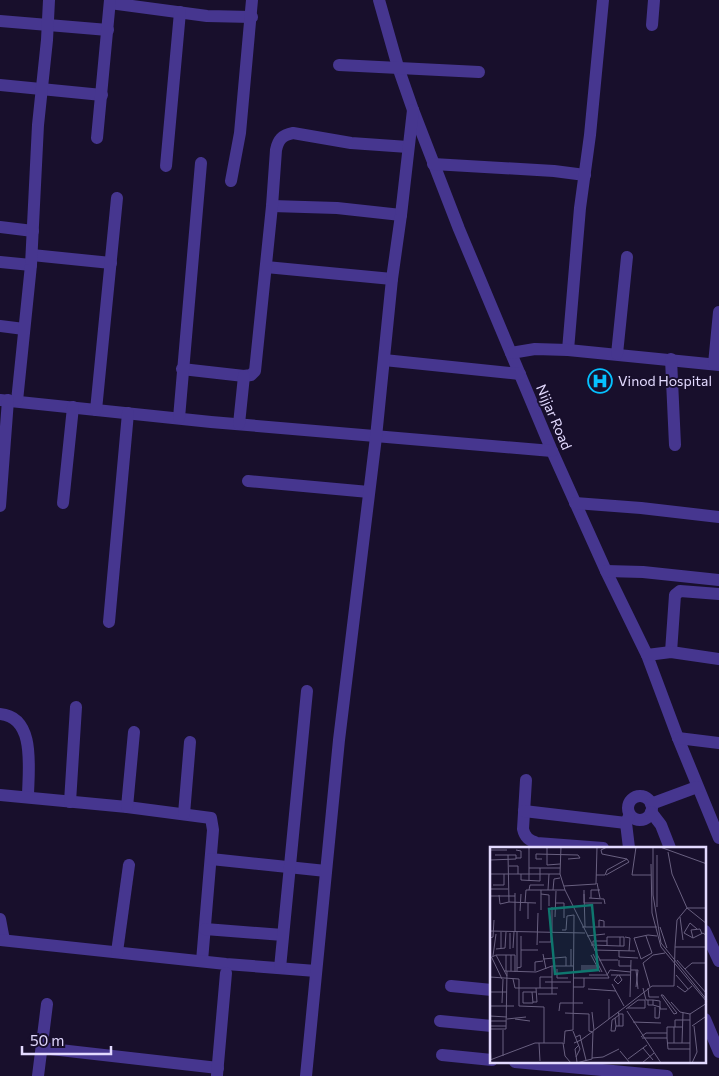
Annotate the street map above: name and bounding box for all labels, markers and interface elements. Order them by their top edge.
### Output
hospital icon: Vinod Hospital [587,368,613,394]
place label: Vinod Hospital [618,372,712,389]
street label: Nijjar Road [533,381,576,452]
inset map [490,847,706,1064]
scale bar [22,1024,111,1056]
text: 50 m [30,1031,64,1049]

